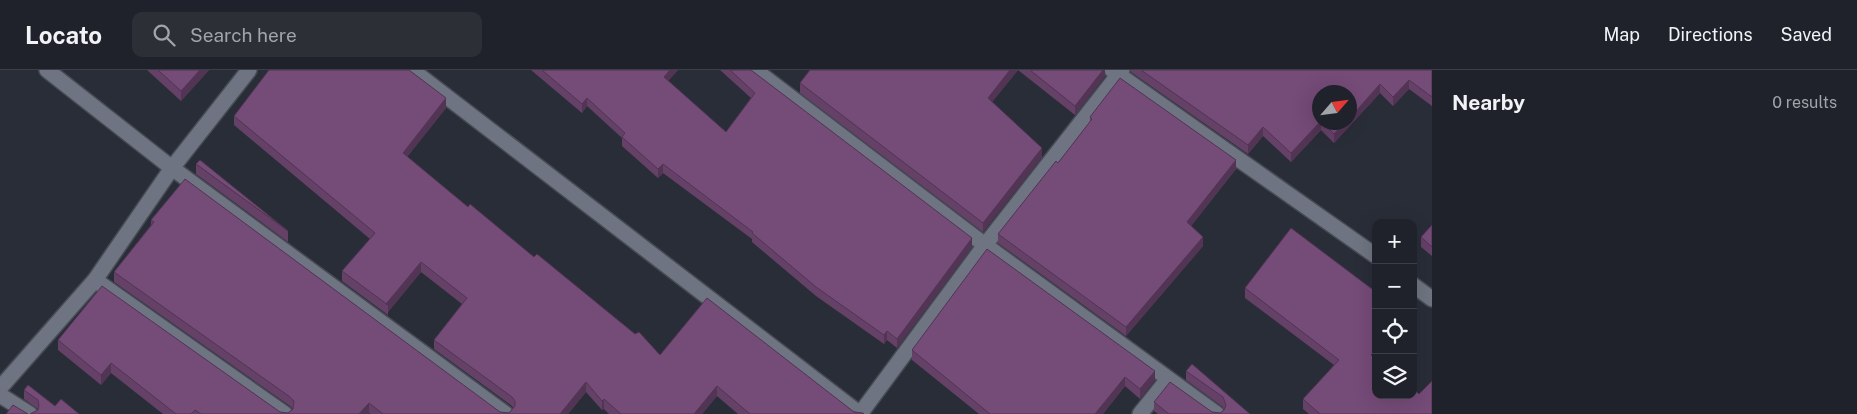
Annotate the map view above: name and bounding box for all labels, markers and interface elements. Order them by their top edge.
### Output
search box [132,12,482,57]
text: Locato [25,21,102,49]
icon: search [150,21,178,49]
text: Search here [190,24,297,46]
text: Map [1603,24,1640,45]
text: Directions [1668,24,1753,45]
text: Saved [1781,24,1832,45]
north arrow [1312,85,1357,130]
text: Nearby [1452,90,1525,115]
text: 0 results [1772,93,1837,112]
map controls [1372,219,1417,399]
button: + [1372,219,1417,264]
button: − [1372,264,1417,309]
button: locate [1372,309,1417,354]
button: layers [1372,354,1417,399]

